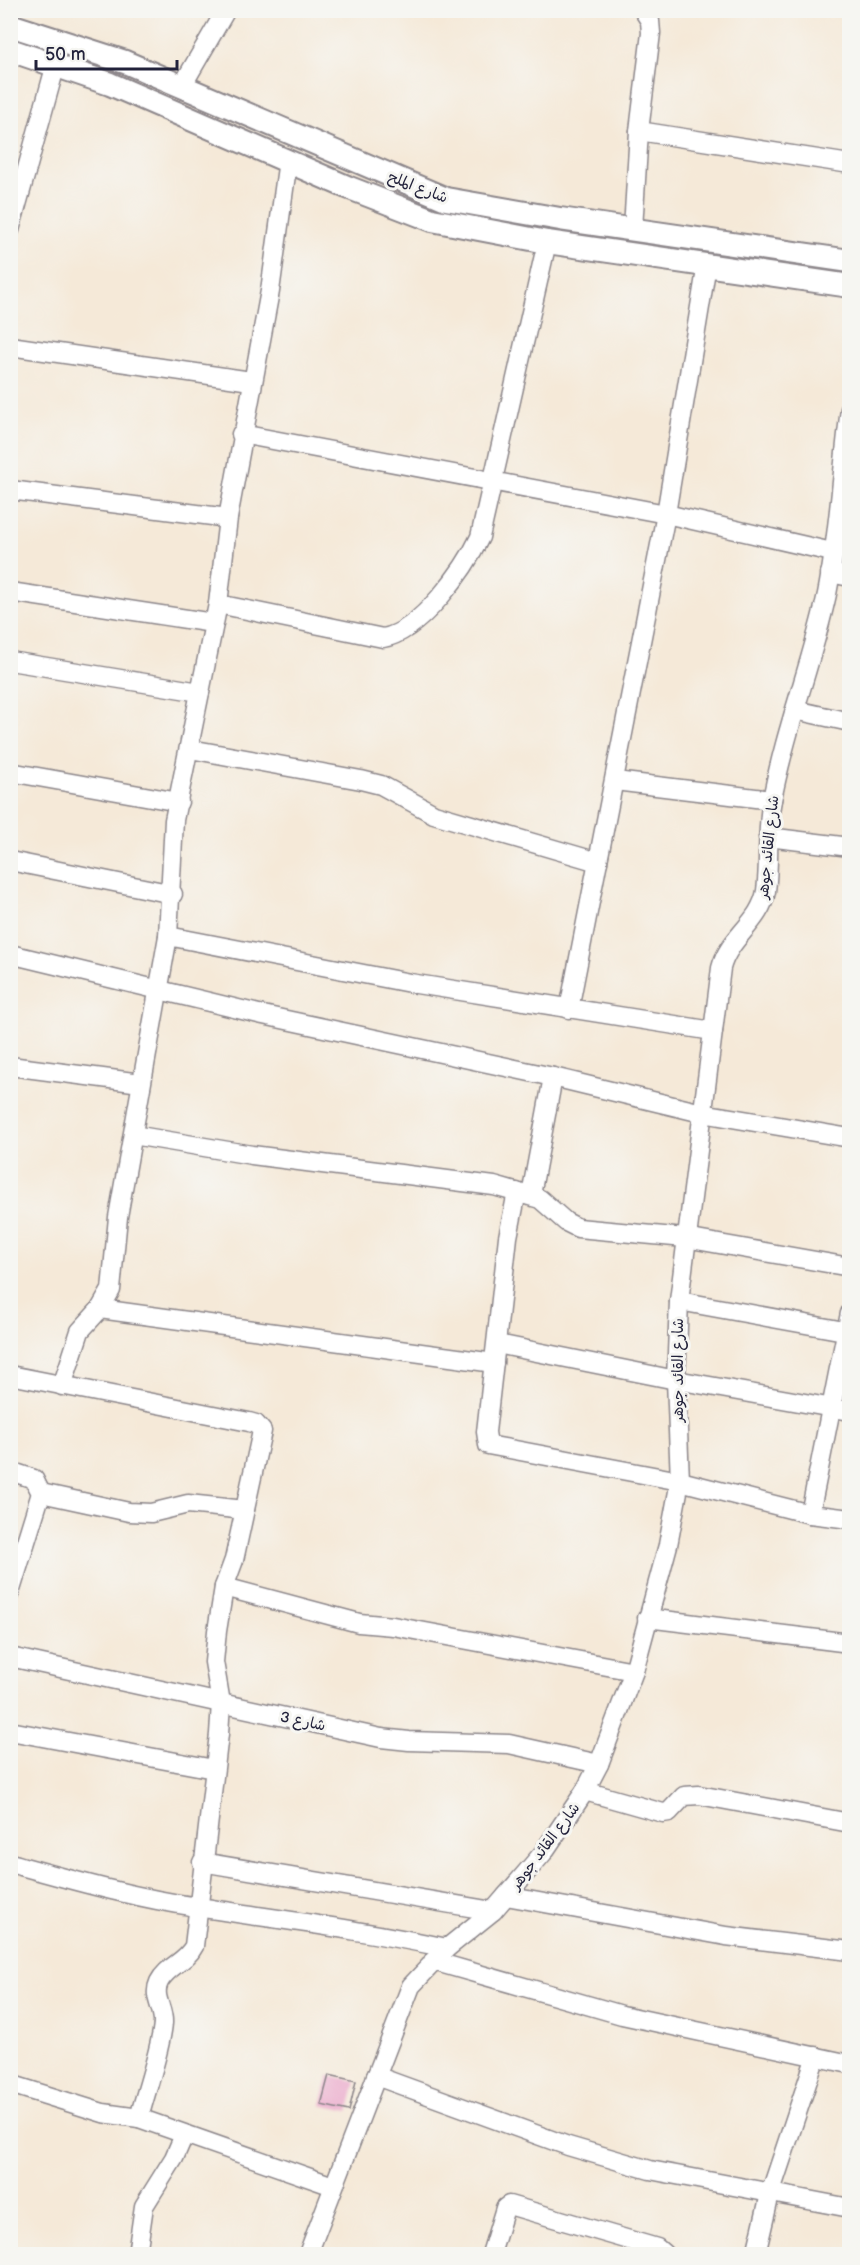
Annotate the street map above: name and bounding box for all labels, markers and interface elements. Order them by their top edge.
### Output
scale bar [36,33,177,71]
text: 50 m [45,44,86,65]
street label: شارع الملح [385,167,450,208]
street label: شارع القائد جوهر [753,794,783,902]
street label: شارع القائد جوهر [669,1318,688,1424]
street label: شارع 3 [279,1707,327,1736]
street label: شارع القائد جوهر [505,1799,584,1895]

